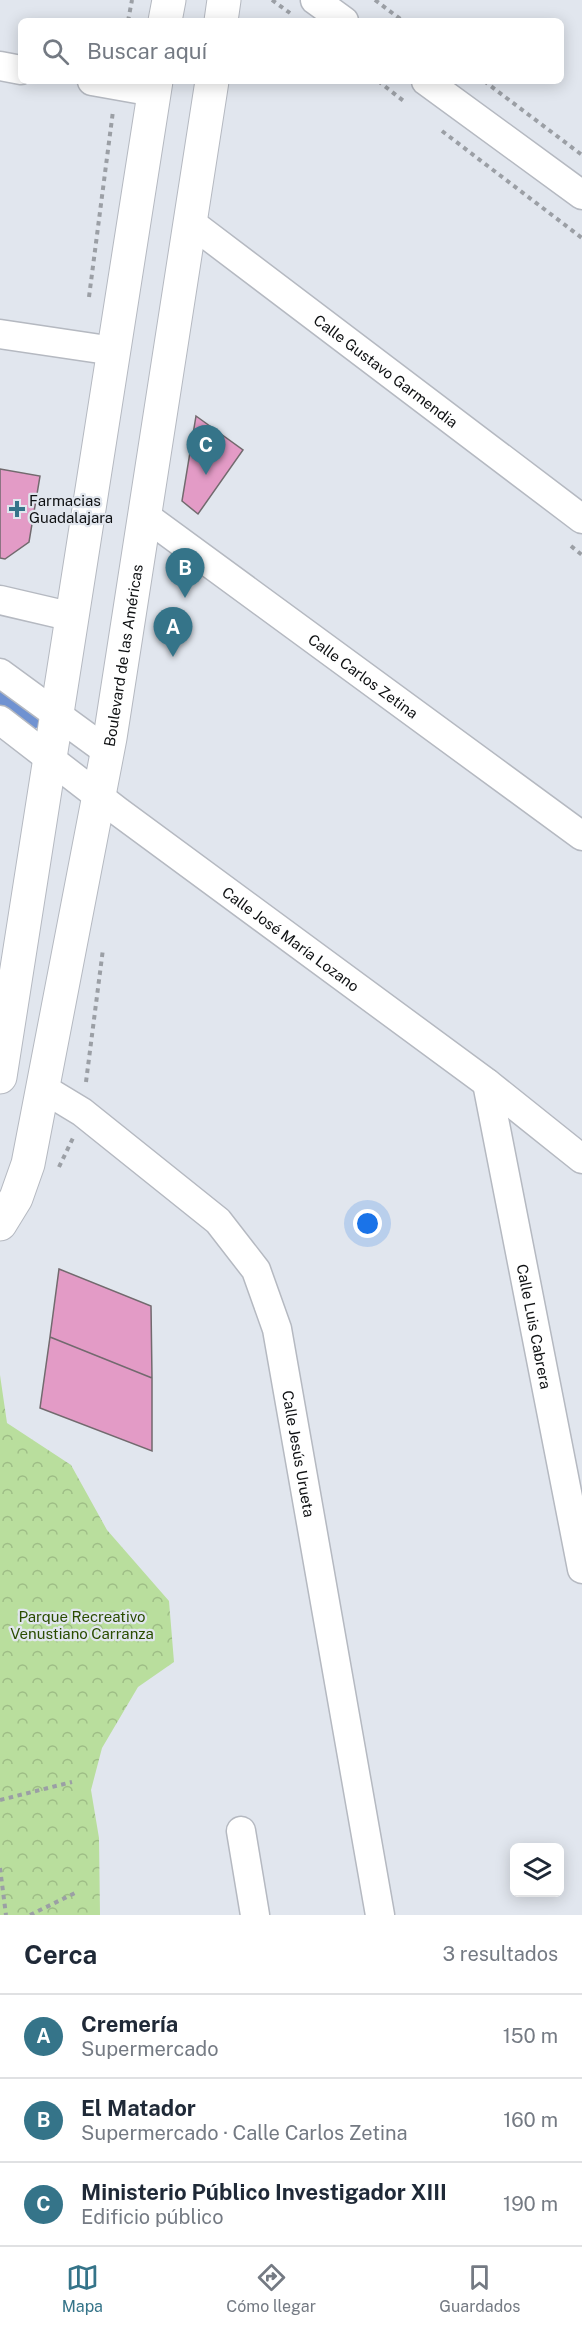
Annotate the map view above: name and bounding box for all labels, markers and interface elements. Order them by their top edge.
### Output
search box [18,18,564,84]
icon: search [39,35,72,68]
text: Buscar aquí [87,38,207,64]
street label: Calle Gustavo Garmendia [311,311,461,430]
pin: C [186,426,226,475]
place label: Farmacias Guadalajara [29,492,113,526]
marker: Farmacias Guadalajara [10,502,24,516]
pin: B [166,548,204,598]
street label: Boulevard de las Américas [100,563,145,748]
pin: A [154,608,192,657]
street label: Calle Carlos Zetina [305,630,421,721]
street label: Calle José María Lozano [219,883,363,995]
your location [353,1209,382,1238]
street label: Calle Luis Cabrera [514,1262,555,1390]
street label: Calle Jesús Urueta [279,1389,318,1518]
park label: Parque Recreativo Venustiano Carranza [10,1608,154,1642]
map controls [510,1843,564,1897]
button: layers [510,1843,564,1897]
text: Cerca [24,1939,97,1970]
text: 3 resultados [442,1942,558,1966]
text: Cremería [81,2011,178,2037]
text: A [36,2024,51,2048]
text: 150 m [503,2024,558,2048]
text: Supermercado [81,2037,219,2061]
text: El Matador [81,2095,196,2121]
text: B [37,2108,50,2132]
text: 160 m [503,2108,558,2132]
text: Supermercado · Calle Carlos Zetina [81,2121,408,2145]
text: Ministerio Público Investigador XIII [81,2179,447,2205]
text: C [36,2192,51,2216]
text: 190 m [503,2192,558,2216]
text: Edificio público [81,2205,223,2229]
tab: Mapa [62,2261,103,2316]
tab: Cómo llegar [226,2261,316,2316]
tab: Guardados [439,2261,520,2316]

